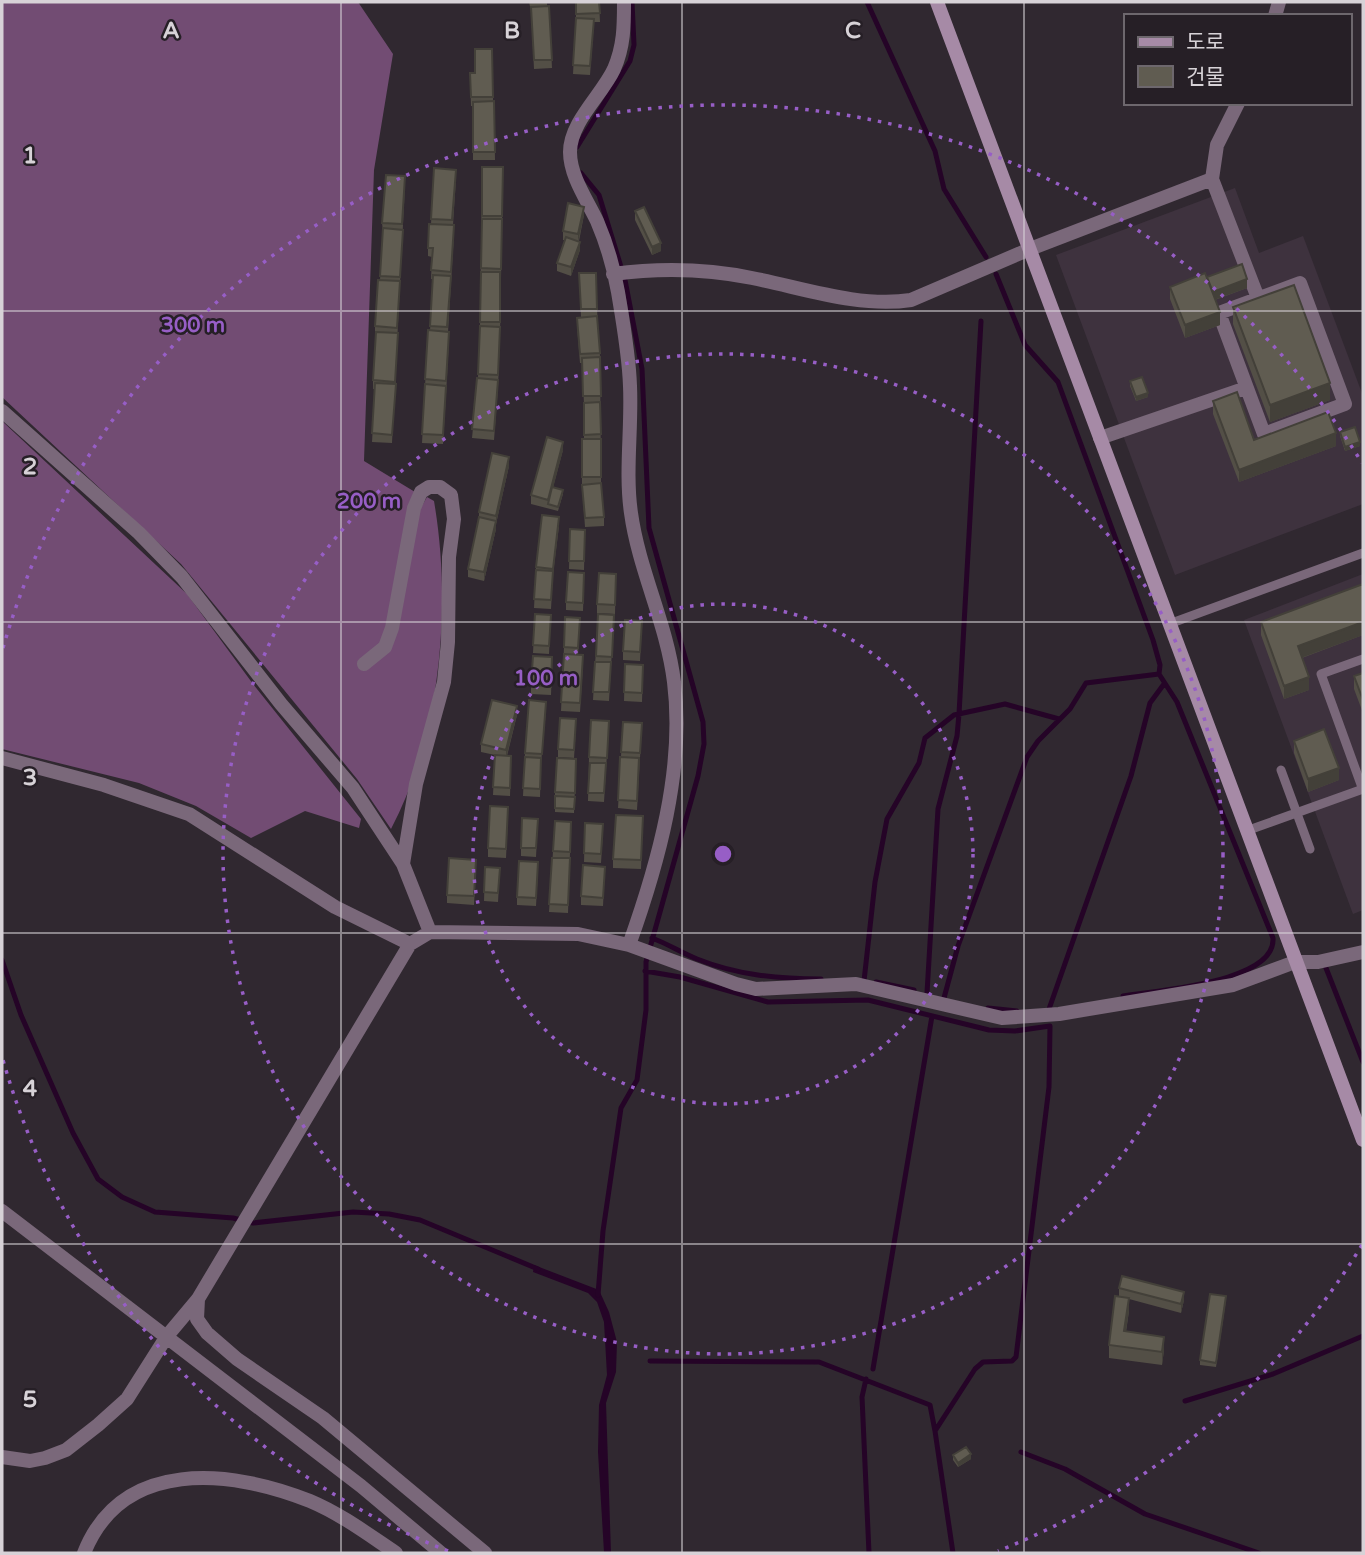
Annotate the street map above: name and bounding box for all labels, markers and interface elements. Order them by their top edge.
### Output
legend [1124,14,1351,105]
text: A [162,17,180,45]
text: B [504,17,520,45]
text: C [845,17,861,45]
text: 도로 [1186,30,1225,55]
text: 건물 [1186,65,1225,90]
text: 1 [23,142,37,170]
text: 300 m [161,313,225,338]
text: 2 [23,453,37,481]
text: 200 m [337,489,401,514]
text: 100 m [514,666,578,691]
text: 3 [23,764,37,792]
centre of rings [711,842,735,866]
text: 4 [23,1075,38,1103]
text: 5 [23,1386,37,1414]

